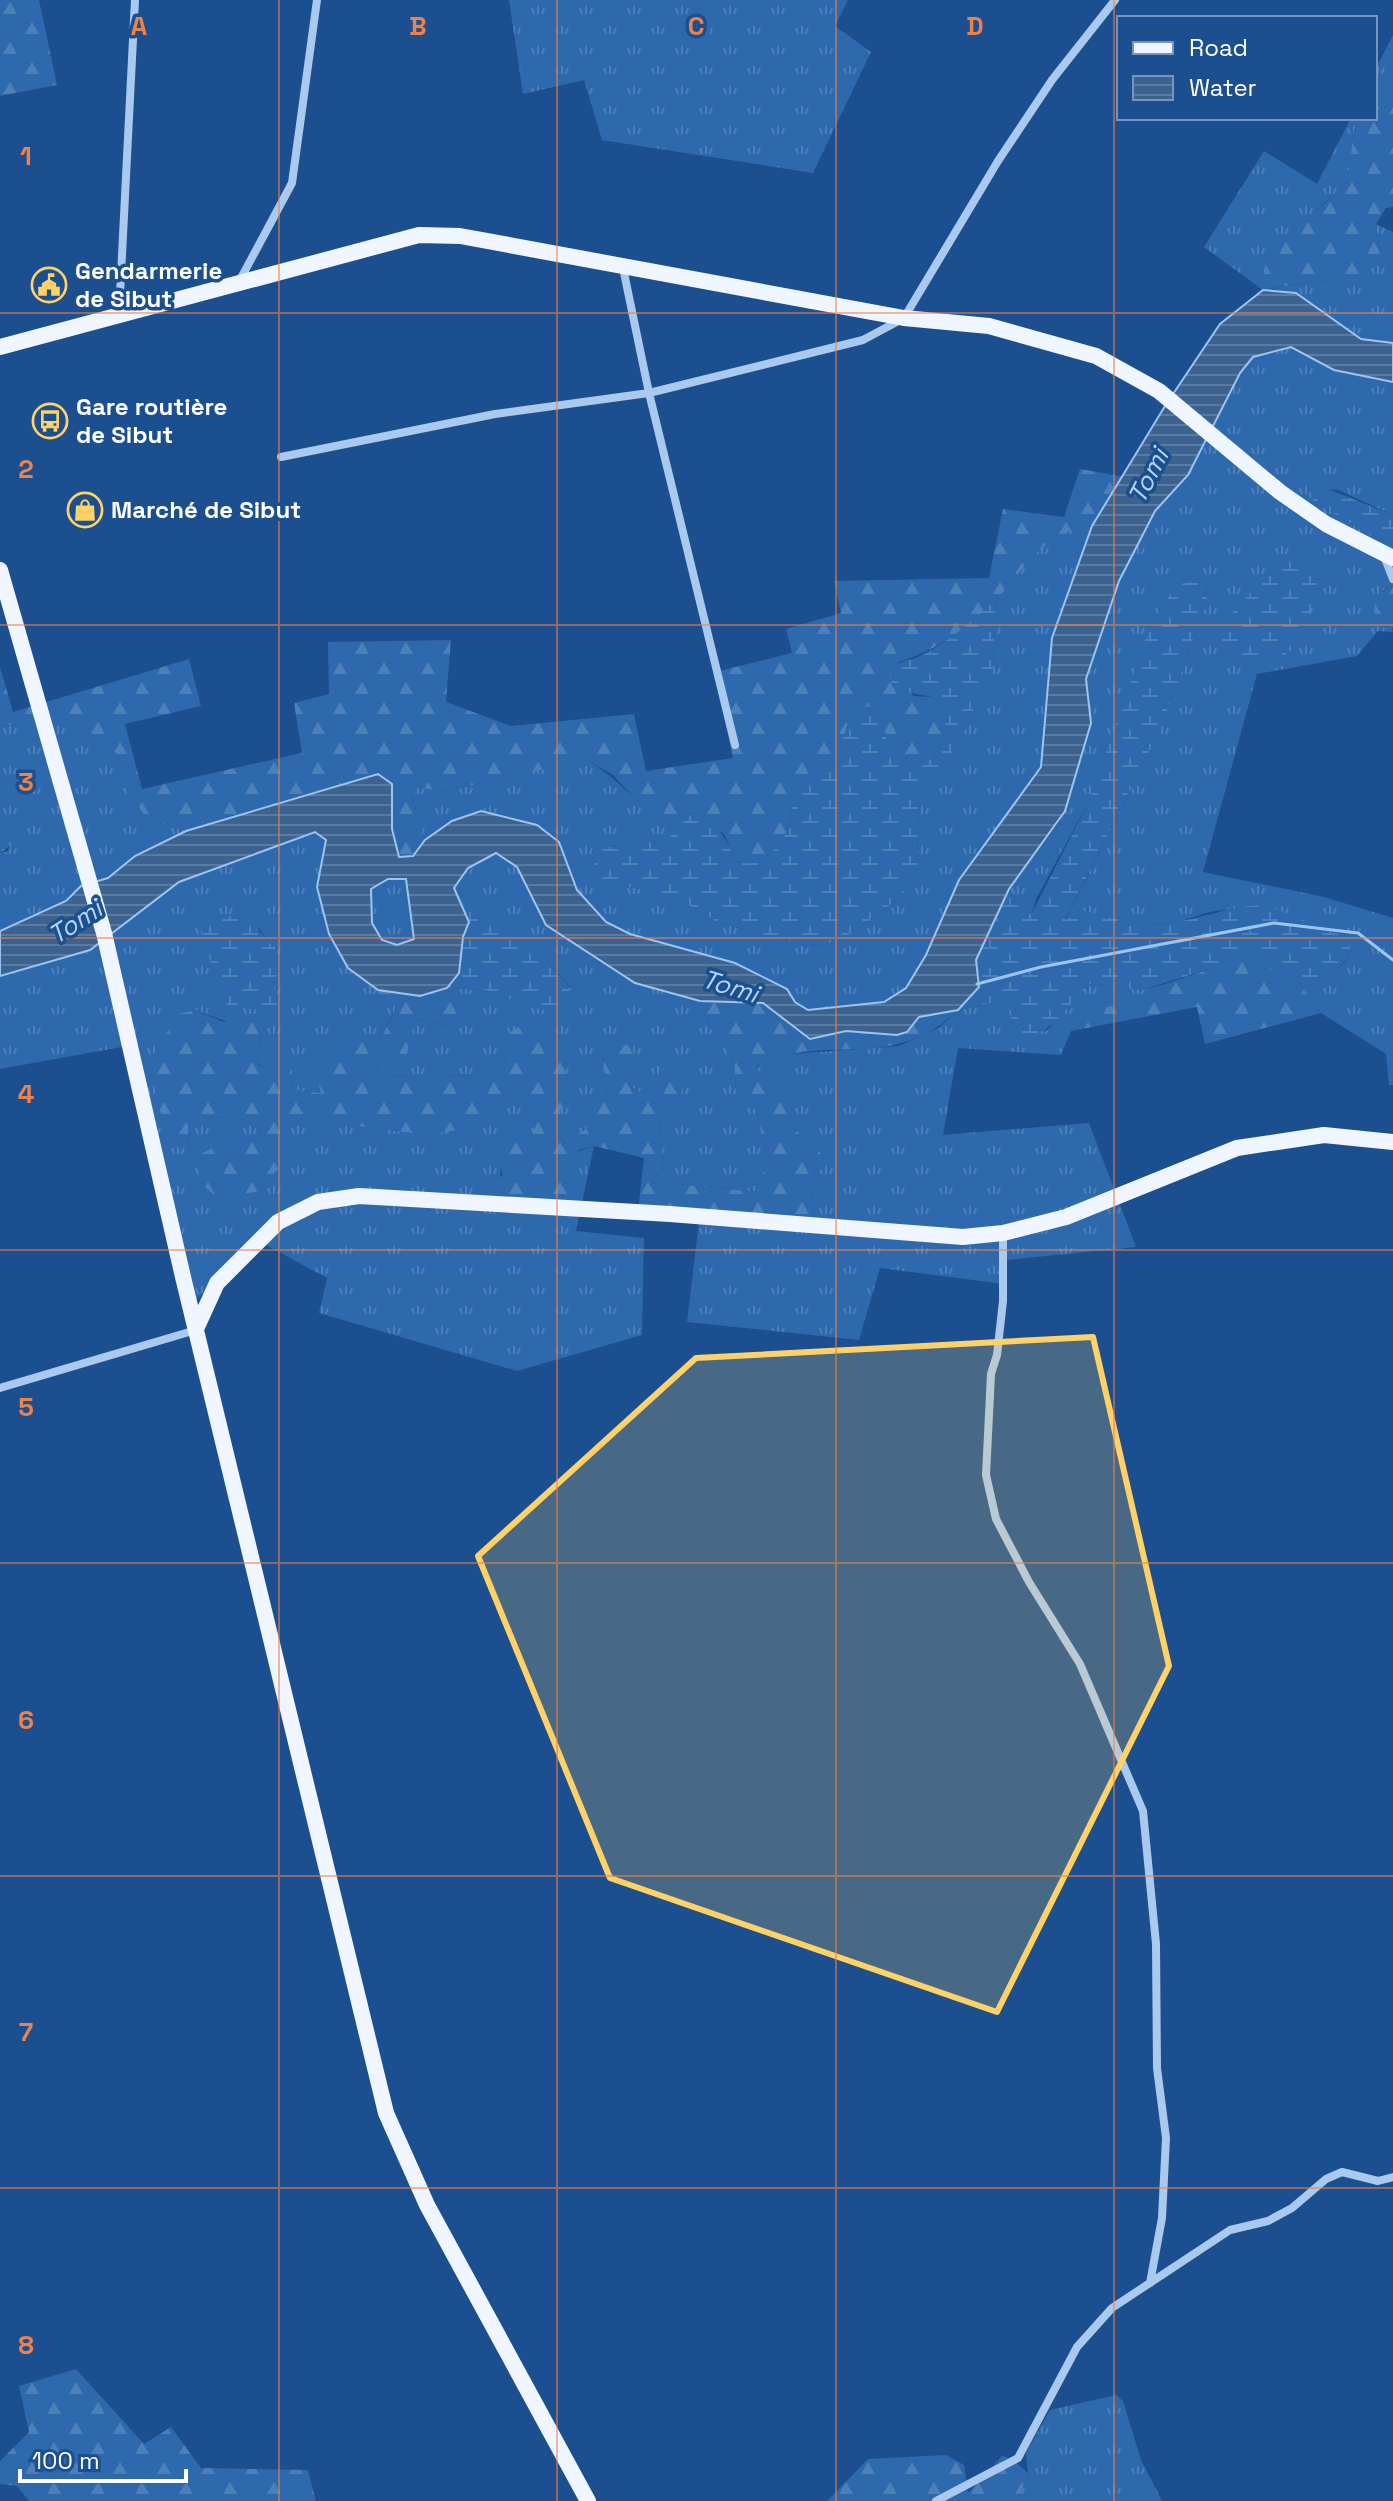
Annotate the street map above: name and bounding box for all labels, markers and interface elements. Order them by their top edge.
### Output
text: A [131,9,148,43]
text: B [409,9,427,43]
text: C [688,9,704,43]
text: D [966,9,984,43]
legend [1117,16,1377,120]
text: Road [1189,32,1248,63]
text: Water [1189,72,1257,103]
text: 1 [20,139,32,173]
place label: Gendarmerie de Sibut [75,255,222,314]
public building icon: Gendarmerie de Sibut [30,266,68,304]
place label: Gare routière de Sibut [76,391,227,450]
bus stop icon: Gare routière de Sibut [31,402,69,440]
water label: Tomi [1120,440,1177,509]
text: 2 [18,452,34,486]
shop icon: Marché de Sibut [66,491,104,529]
place label: Marché de Sibut [111,494,301,525]
text: 3 [18,765,34,799]
water label: Tomi [42,891,111,952]
water label: Tomi [698,961,765,1011]
text: 4 [18,1077,34,1111]
text: 5 [18,1390,34,1424]
text: 6 [18,1703,34,1737]
text: 7 [19,2015,33,2049]
text: 8 [18,2328,34,2362]
scale bar [20,2433,186,2483]
text: 100 m [32,2445,100,2476]

